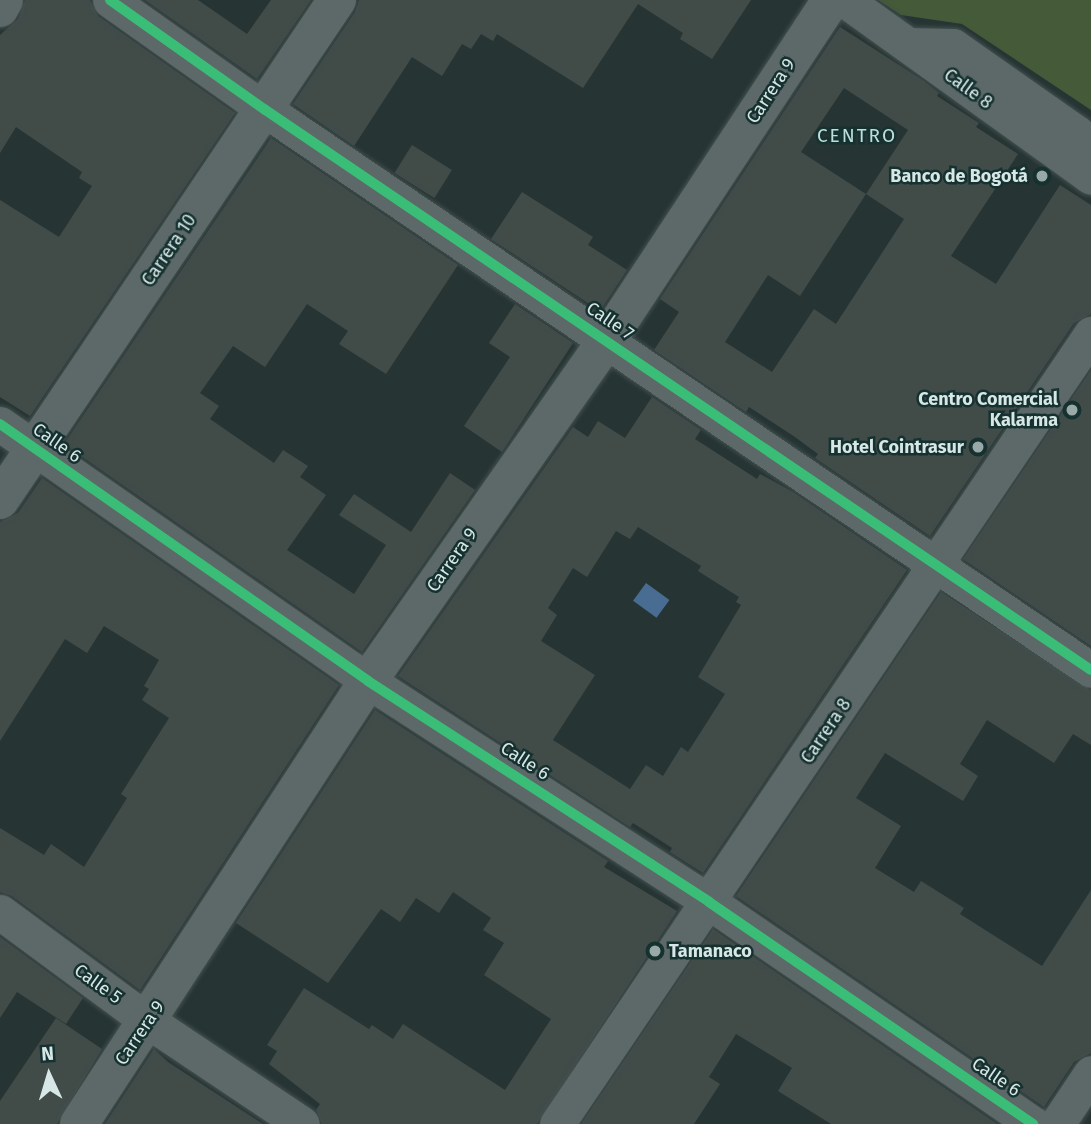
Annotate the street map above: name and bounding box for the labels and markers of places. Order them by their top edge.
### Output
place label: Banco de Bogotá [890,165,1028,187]
marker: Banco de Bogotá [1034,168,1050,184]
place label: Centro Comercial Kalarma [918,389,1058,432]
marker: Centro Comercial Kalarma [1064,402,1080,418]
place label: Hotel Cointrasur [830,436,964,458]
marker: Hotel Cointrasur [970,439,986,455]
place label: Tamanaco [669,940,752,962]
marker: Tamanaco [647,943,663,959]

